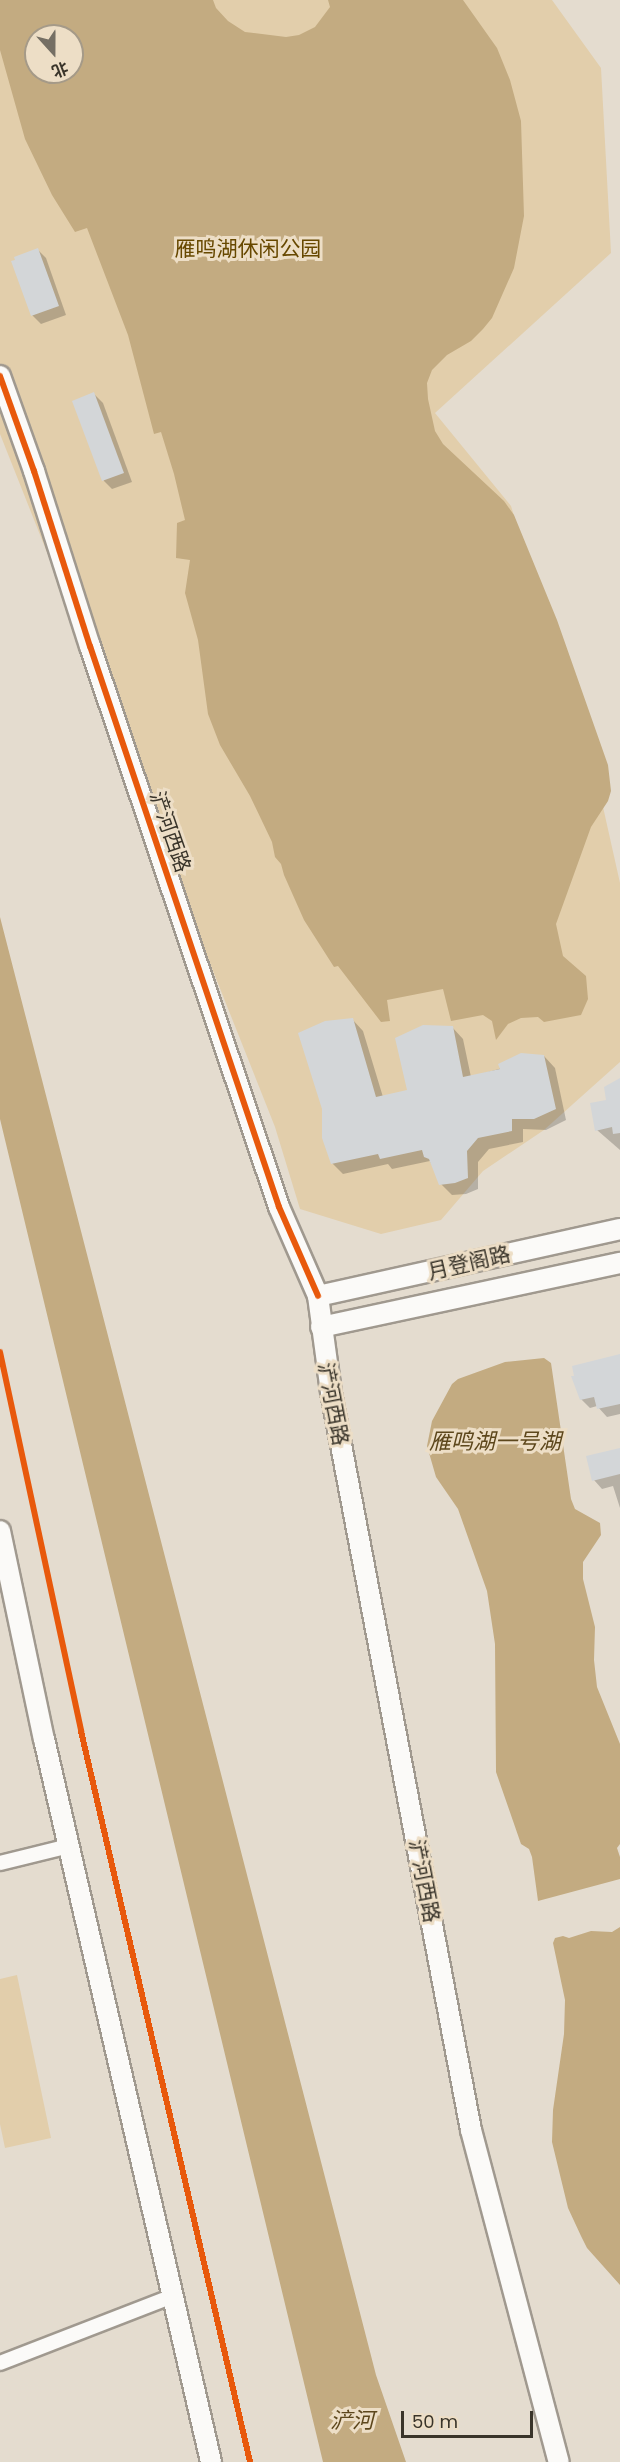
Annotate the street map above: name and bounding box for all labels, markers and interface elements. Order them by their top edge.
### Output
north arrow [24,24,84,84]
text: 北 [48,56,72,83]
park label: 雁鸣湖休闲公园 [175,236,321,262]
street label: 浐河西路 [144,788,196,876]
street label: 月登阁路 [425,1241,513,1285]
street label: 浐河西路 [313,1360,353,1448]
water label: 雁鸣湖一号湖 [429,1429,561,1455]
street label: 浐河西路 [404,1837,444,1925]
scale bar [404,2399,536,2437]
water label: 浐河 [330,2408,374,2434]
text: 50 m [412,2409,458,2434]

